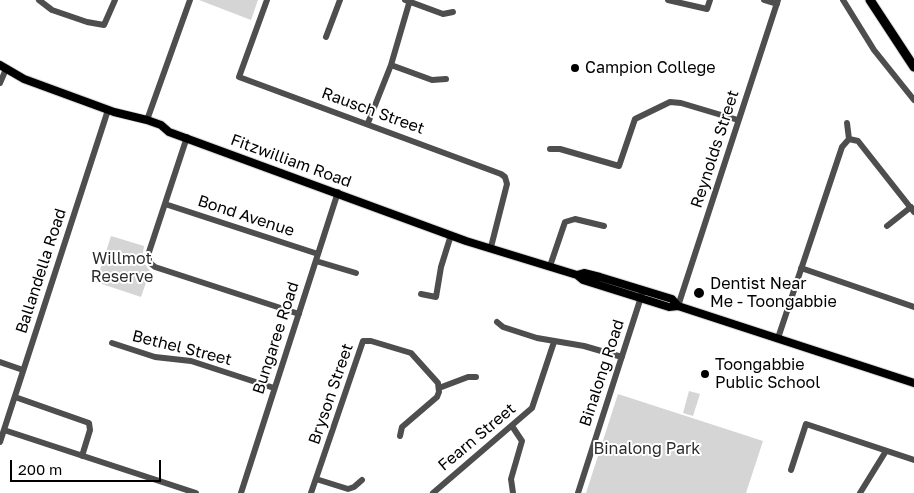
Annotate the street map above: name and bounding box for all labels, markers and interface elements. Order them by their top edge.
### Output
place label: Campion College [585,58,716,78]
marker: Campion College [569,62,581,74]
street label: Rausch Street [319,84,427,138]
street label: Reynolds Street [687,88,743,210]
street label: Fitzwilliam Road [228,130,354,192]
street label: Bond Avenue [195,191,297,241]
street label: Ballandella Road [12,206,70,336]
park label: Willmot Reserve [91,249,153,287]
place label: Dentist Near Me - Toongabbie [710,274,837,312]
street label: Bungaree Road [249,279,303,397]
marker: Dentist Near Me - Toongabbie [692,286,706,300]
street label: Binalong Road [576,317,628,429]
street label: Bethel Street [130,326,234,370]
street label: Bryson Street [305,341,357,447]
place label: Toongabbie Public School [715,355,820,393]
marker: Toongabbie Public School [699,368,711,380]
street label: Fearn Street [434,399,520,475]
park label: Binalong Park [594,439,700,459]
scale bar [12,450,164,482]
text: 200 m [18,460,62,478]

